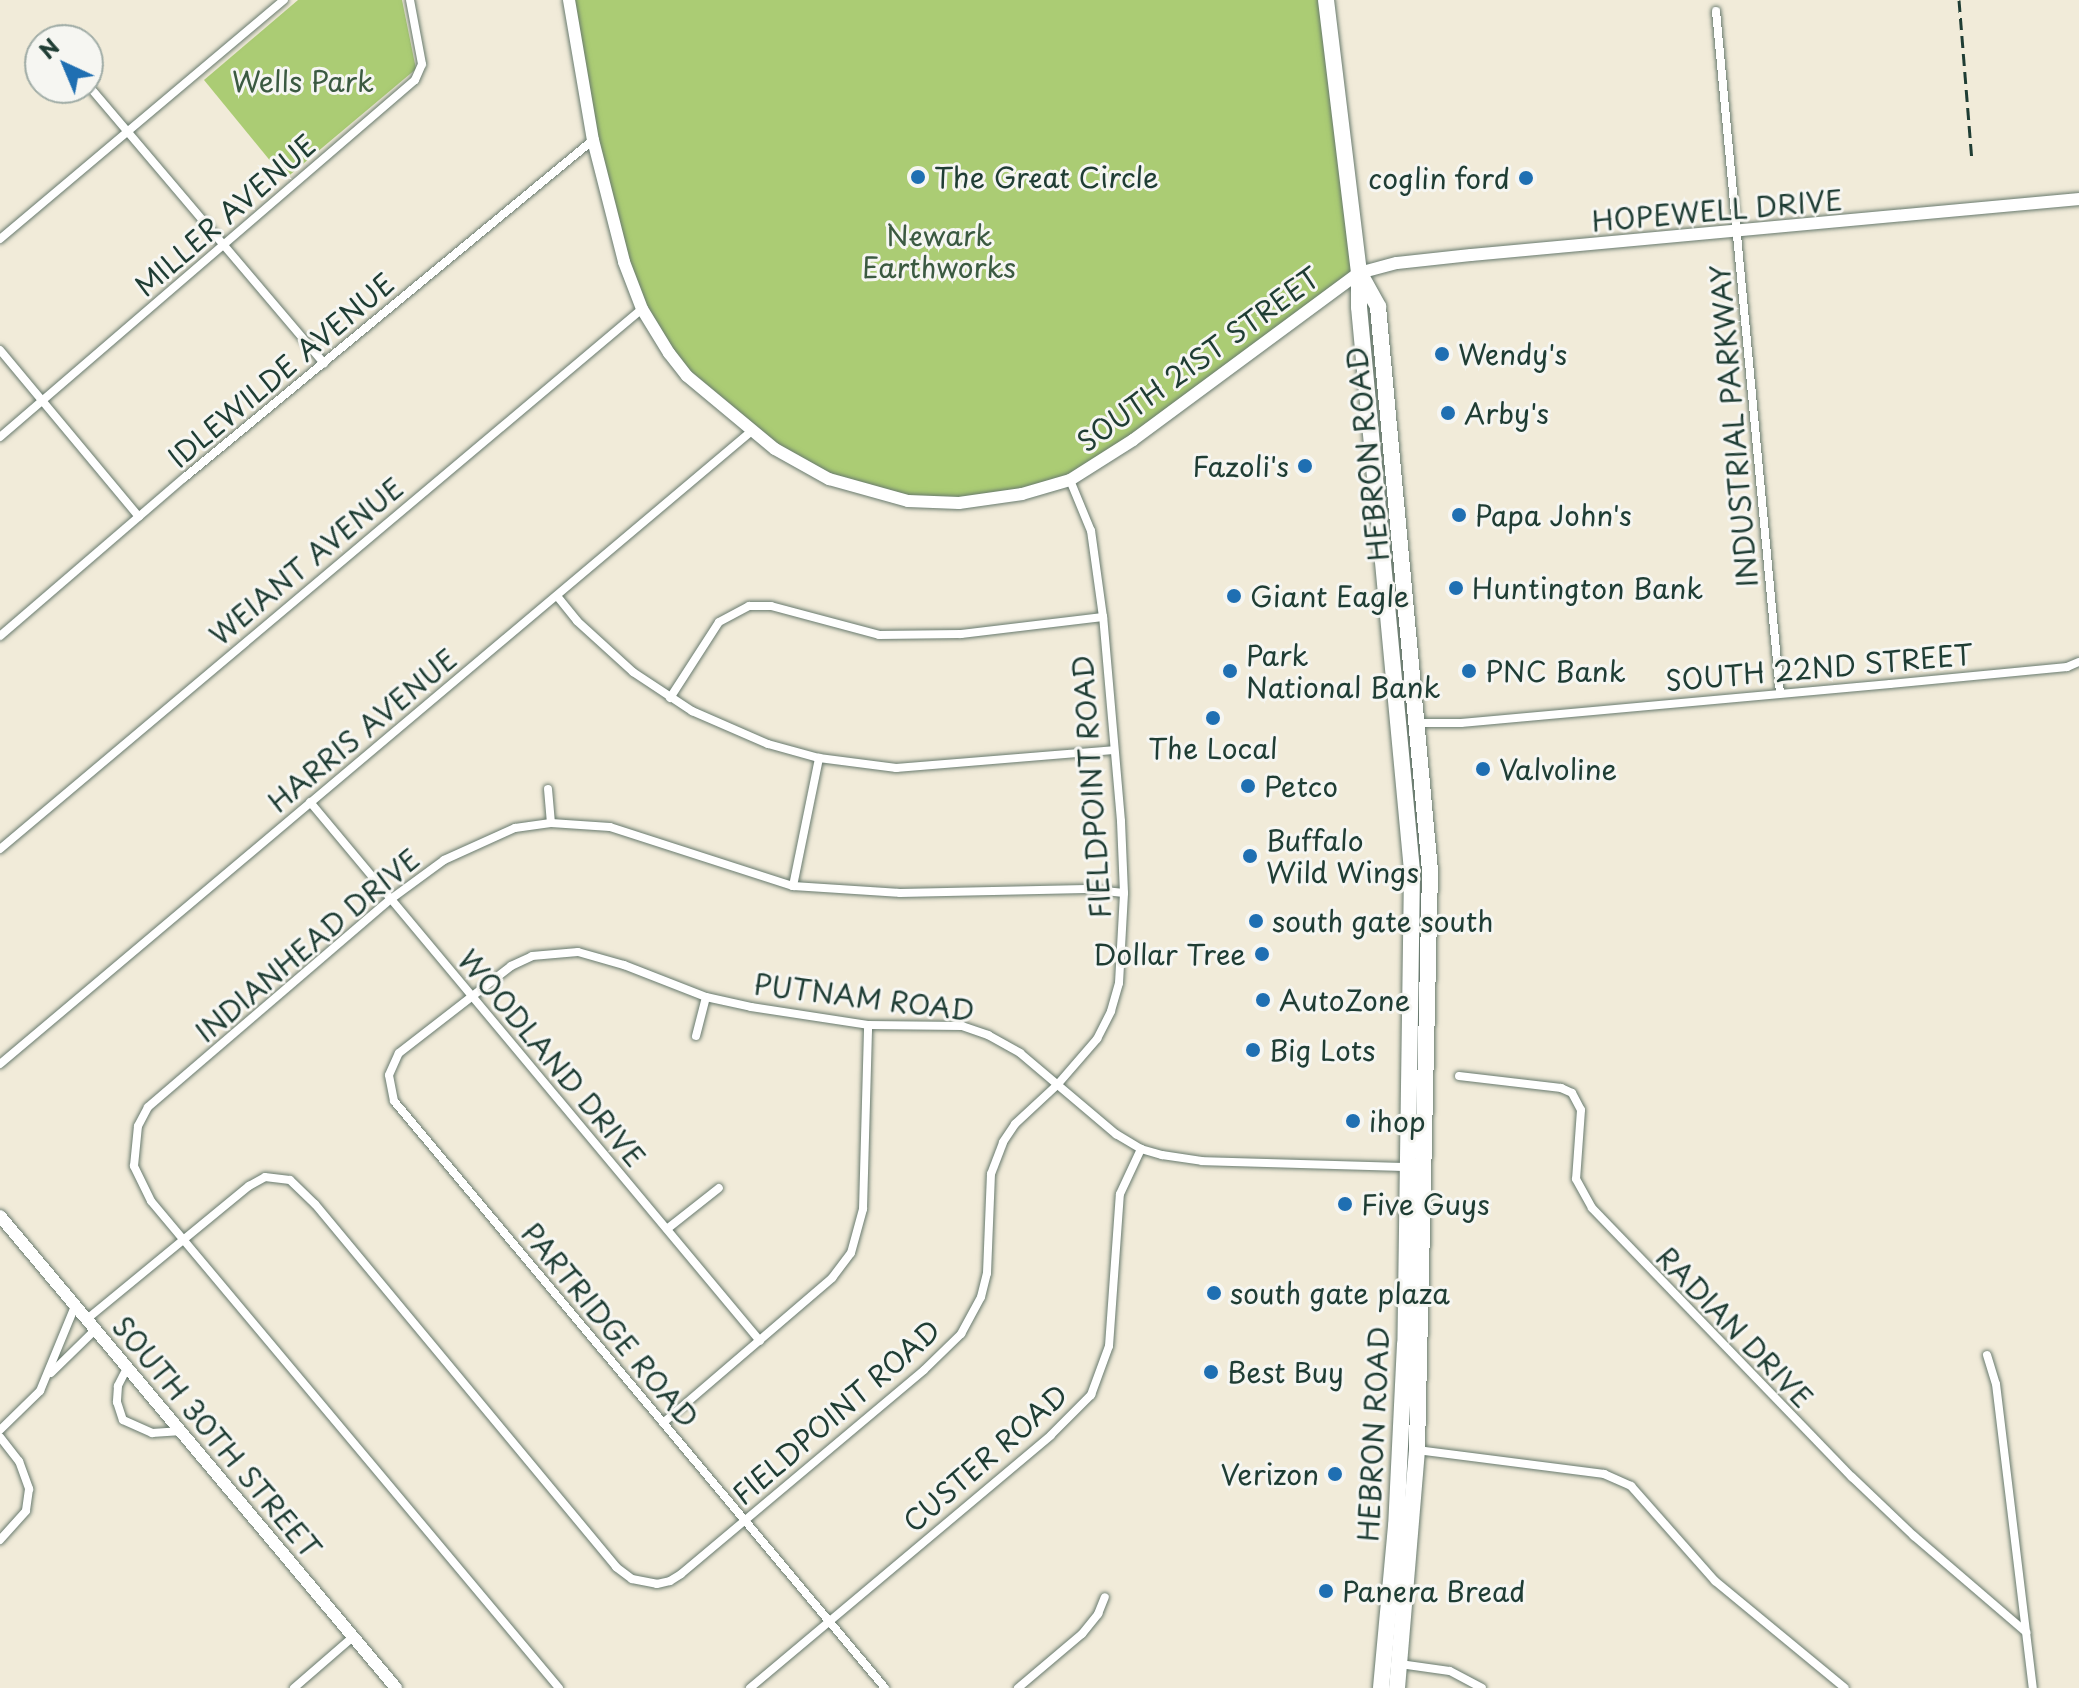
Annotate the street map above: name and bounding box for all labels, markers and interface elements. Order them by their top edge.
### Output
north arrow [24,24,104,104]
text: N [31,30,66,66]
park label: Wells Park [232,64,374,98]
street label: MILLER AVENUE [127,127,323,303]
place label: The Great Circle [934,160,1161,194]
place label: coglin ford [1367,161,1510,195]
marker: The Great Circle [909,168,927,186]
marker: coglin ford [1517,169,1535,187]
street label: HOPEWELL DRIVE [1590,182,1844,238]
park label: Newark Earthworks [862,218,1016,284]
street label: SOUTH 21ST STREET [1068,258,1328,460]
street label: INDUSTRIAL PARKWAY [1702,264,1764,588]
street label: IDLEWILDE AVENUE [161,266,401,474]
place label: Wendy's [1458,337,1567,371]
street label: HEBRON ROAD [1339,344,1395,564]
marker: Wendy's [1433,345,1451,363]
place label: Arby's [1464,396,1549,430]
marker: Arby's [1439,404,1457,422]
place label: Fazoli's [1192,449,1289,483]
marker: Fazoli's [1296,457,1314,475]
street label: WEIANT AVENUE [202,470,410,652]
place label: Papa John's [1475,498,1634,532]
marker: Papa John's [1450,506,1468,524]
place label: Huntington Bank [1472,571,1703,605]
place label: Giant Eagle [1250,579,1410,613]
marker: Huntington Bank [1447,579,1465,597]
marker: Giant Eagle [1225,587,1243,605]
street label: SOUTH 22ND STREET [1662,637,1976,697]
place label: Park National Bank [1246,638,1440,704]
street label: HARRIS AVENUE [261,641,463,819]
street label: FIELDPOINT ROAD [1065,654,1117,920]
place label: PNC Bank [1485,654,1625,688]
marker: Park National Bank [1221,662,1239,680]
marker: PNC Bank [1460,662,1478,680]
marker: The Local [1204,709,1222,727]
place label: The Local [1148,731,1278,765]
place label: Valvoline [1499,752,1617,786]
marker: Valvoline [1474,760,1492,778]
place label: Petco [1264,769,1338,803]
marker: Petco [1239,777,1257,795]
place label: Buffalo Wild Wings [1266,823,1421,889]
street label: INDIANHEAD DRIVE [189,842,425,1048]
marker: Buffalo Wild Wings [1241,847,1259,865]
place label: south gate south [1272,904,1496,938]
marker: south gate south [1247,912,1265,930]
place label: Dollar Tree [1092,937,1246,971]
street label: WOODLAND DRIVE [452,944,652,1172]
marker: Dollar Tree [1253,945,1271,963]
street label: PUTNAM ROAD [752,967,976,1027]
place label: AutoZone [1279,983,1410,1017]
marker: AutoZone [1254,991,1272,1009]
place label: Big Lots [1269,1033,1375,1067]
marker: Big Lots [1244,1041,1262,1059]
place label: ihop [1369,1104,1426,1138]
marker: ihop [1344,1112,1362,1130]
place label: Five Guys [1361,1187,1490,1221]
marker: Five Guys [1336,1195,1354,1213]
street label: PARTRIDGE ROAD [514,1215,706,1435]
street label: RADIAN DRIVE [1649,1239,1821,1415]
place label: south gate plaza [1230,1276,1453,1310]
marker: south gate plaza [1205,1284,1223,1302]
street label: SOUTH 30TH STREET [105,1309,329,1565]
street label: FIELDPOINT ROAD [725,1312,947,1512]
street label: HEBRON ROAD [1351,1325,1395,1543]
place label: Best Buy [1227,1355,1344,1389]
marker: Best Buy [1202,1363,1220,1381]
street label: CUSTER ROAD [895,1376,1075,1540]
place label: Verizon [1221,1457,1319,1491]
marker: Verizon [1326,1465,1344,1483]
place label: Panera Bread [1342,1574,1526,1608]
marker: Panera Bread [1317,1582,1335,1600]

